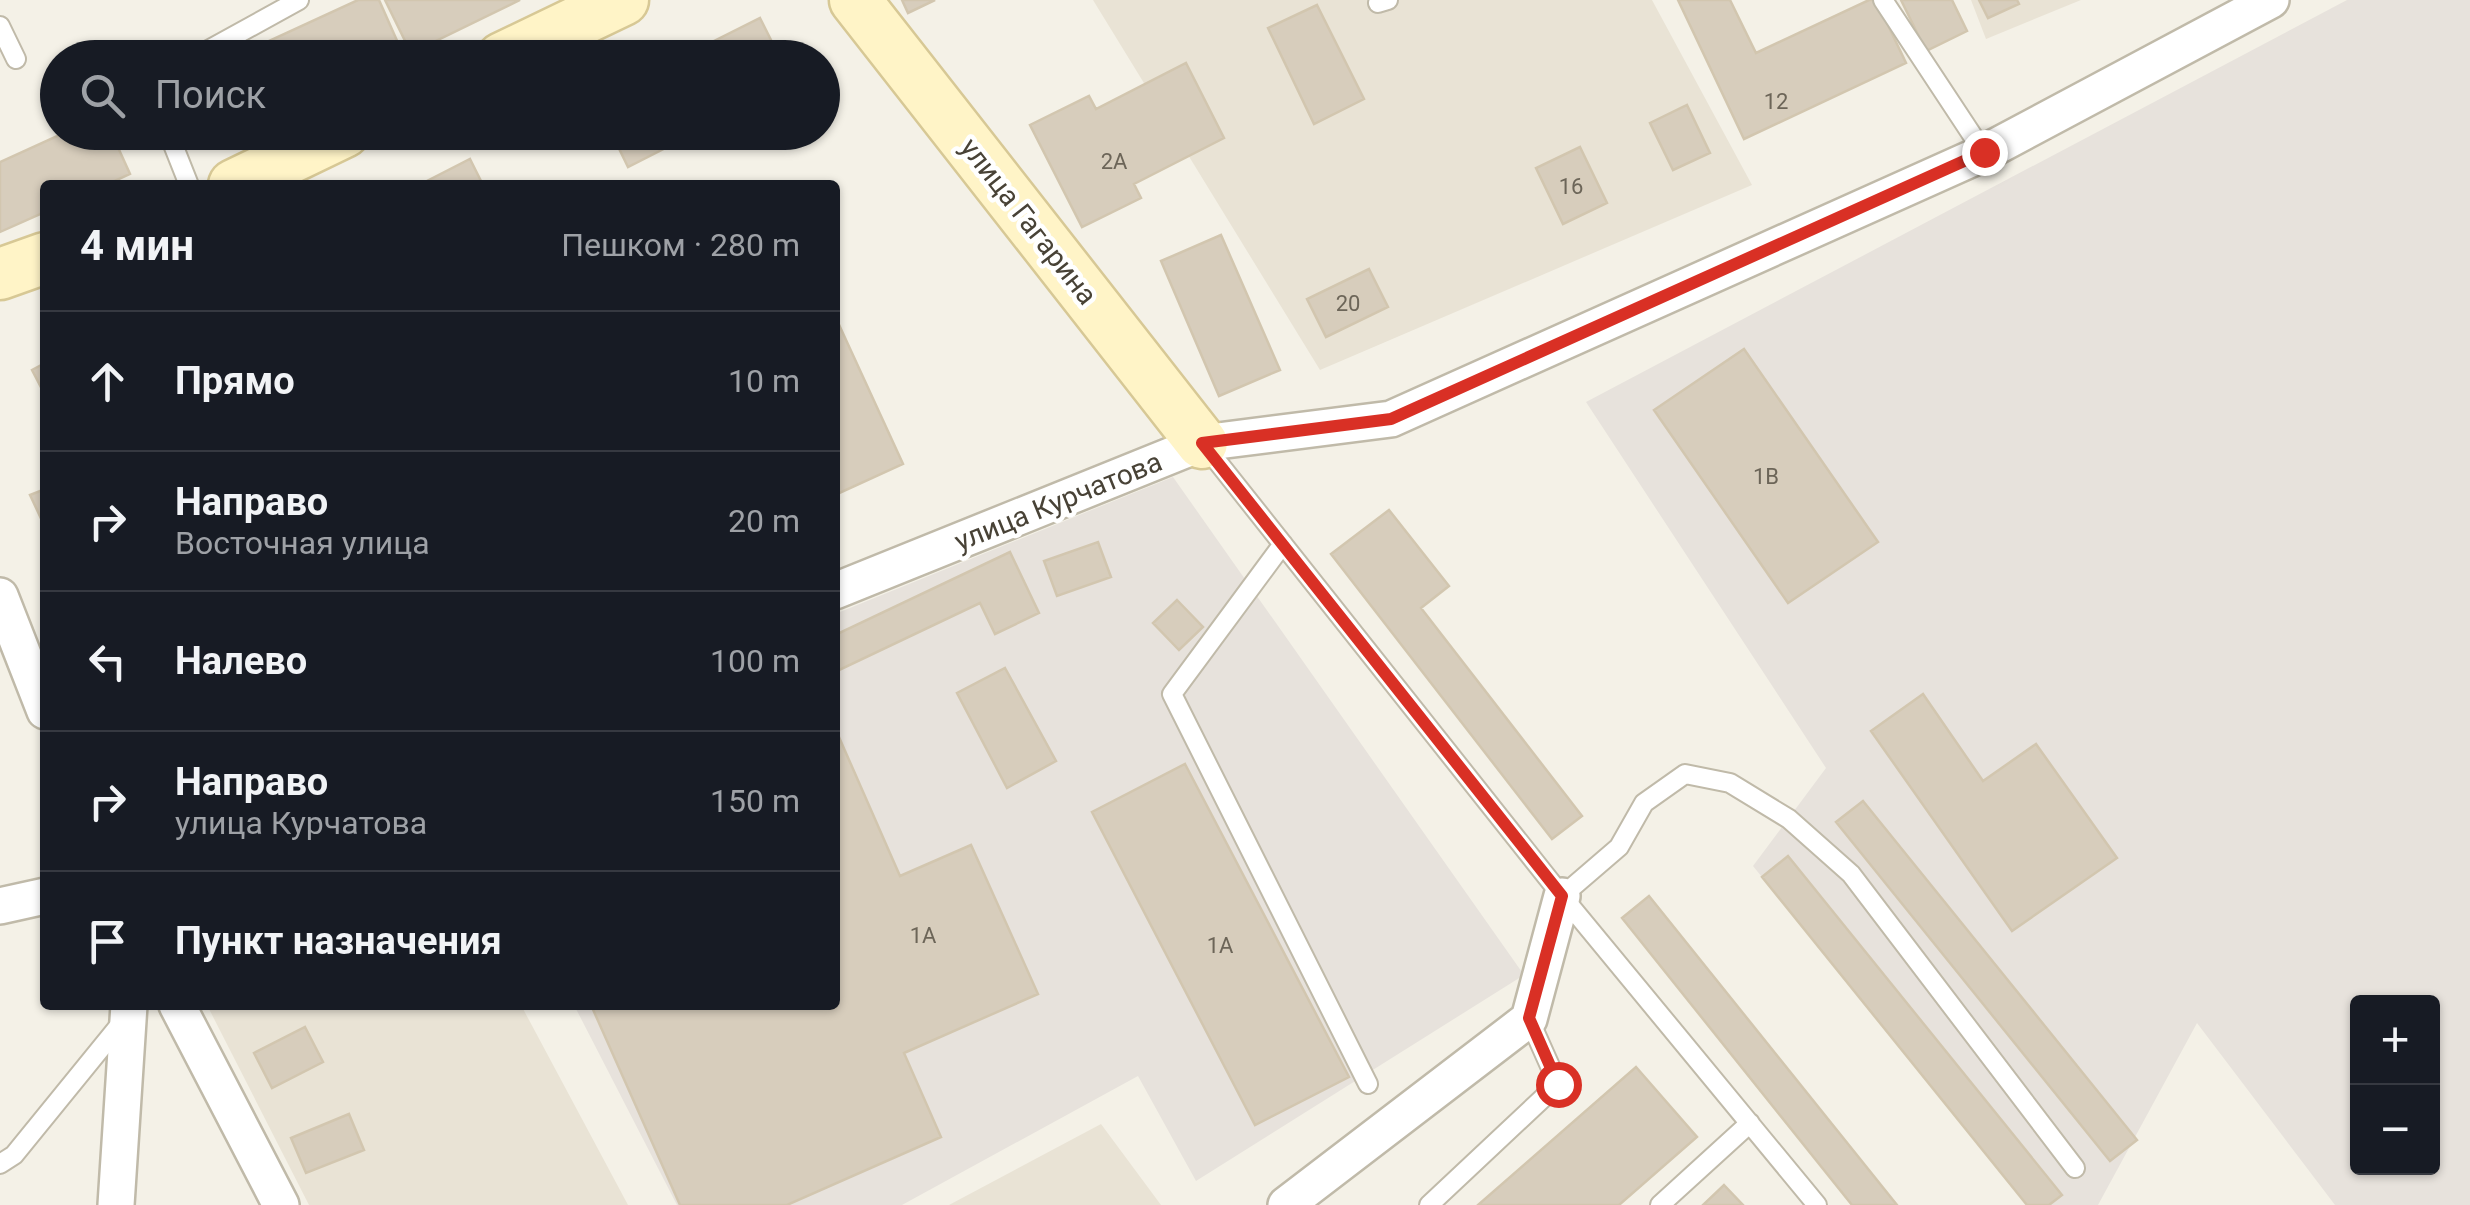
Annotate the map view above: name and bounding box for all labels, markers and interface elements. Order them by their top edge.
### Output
search box [40,40,840,150]
icon: search [75,68,130,123]
text: Поиск [155,73,266,117]
house number: 12 [1764,89,1788,114]
route end [1962,130,2008,176]
street label: улица Гагарина [953,132,1104,311]
house number: 2А [1101,149,1128,174]
house number: 16 [1559,174,1583,199]
text: 4 мин [80,221,194,270]
text: Пешком · 280 m [561,226,800,264]
house number: 20 [1336,291,1360,316]
icon: ahead [80,354,135,409]
text: Прямо [175,359,295,403]
text: 10 m [728,362,800,400]
street label: улица Курчатова [950,445,1167,558]
house number: 1В [1753,464,1779,489]
text: Направо [175,480,328,524]
icon: right [80,494,135,549]
text: 20 m [728,502,800,540]
text: Восточная улица [175,524,430,562]
icon: left [80,634,135,689]
text: Налево [175,639,307,683]
text: 100 m [710,642,800,680]
text: Направо [175,760,328,804]
icon: right [80,774,135,829]
text: 150 m [710,782,800,820]
text: улица Курчатова [175,804,427,842]
icon: arrive [80,914,135,969]
text: Пункт назначения [175,919,502,963]
house number: 1А [910,923,937,948]
house number: 1А [1207,933,1234,958]
map controls [2350,995,2440,1175]
button: + [2350,995,2440,1085]
route start [1536,1062,1582,1108]
button: − [2350,1085,2440,1175]

